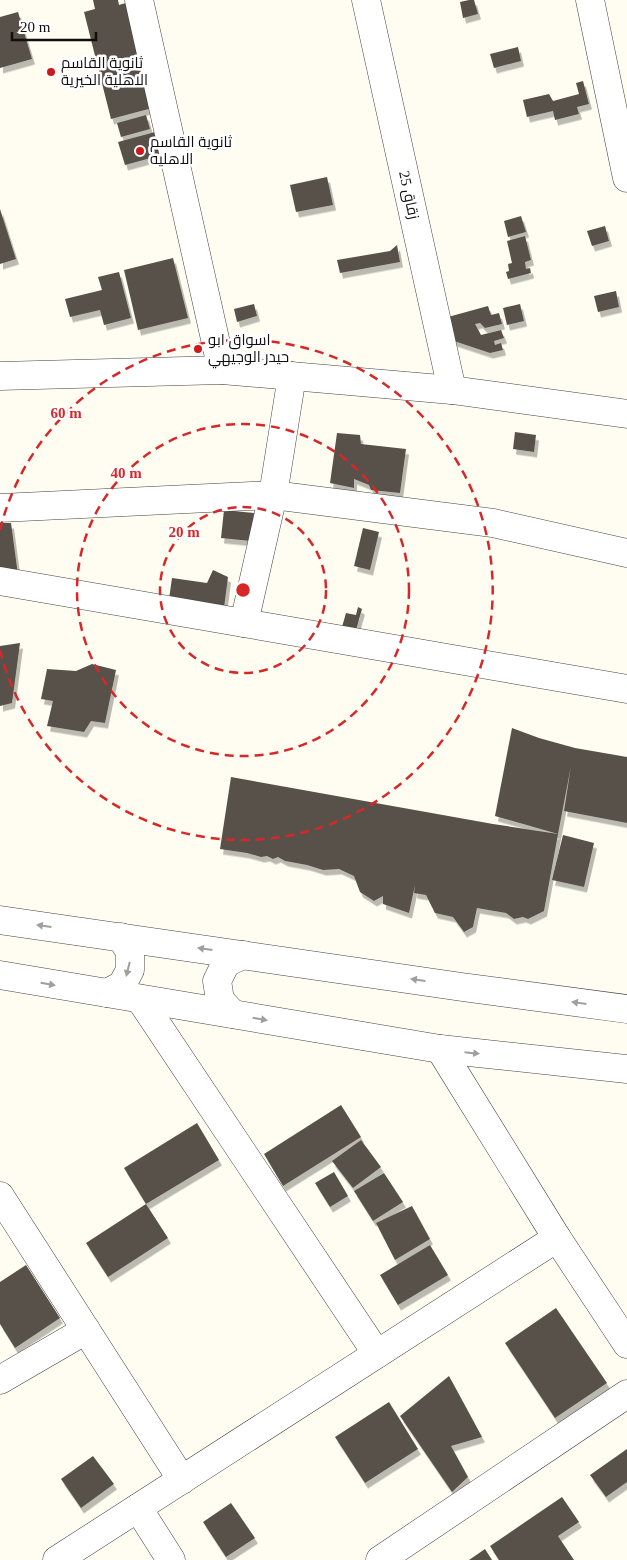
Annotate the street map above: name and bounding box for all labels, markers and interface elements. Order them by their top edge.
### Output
scale bar [12,10,96,42]
text: 20 m [20,19,51,35]
place label: ثانوية القاسم الاهلية الخيرية [61,55,148,89]
marker: ثانوية القاسم الاهلية الخيرية [45,66,57,78]
place label: ثانوية القاسم الاهليه [150,134,232,167]
marker: ثانوية القاسم الاهليه [134,145,146,157]
street label: زقاق 25 [394,169,422,221]
place label: اسواق ابو حيدر الوجيهي [208,332,289,369]
marker: اسواق ابو حيدر الوجيهي [192,343,204,355]
text: 60 m [50,405,82,421]
text: 40 m [110,465,142,481]
text: 20 m [168,524,200,540]
centre of rings [234,581,252,599]
one-way arrow [36,922,52,930]
one-way arrow [197,945,213,953]
one-way arrow [124,961,132,977]
one-way arrow [409,976,425,984]
one-way arrow [40,980,56,988]
one-way arrow [570,998,586,1006]
one-way arrow [253,1015,269,1023]
one-way arrow [465,1049,481,1057]

